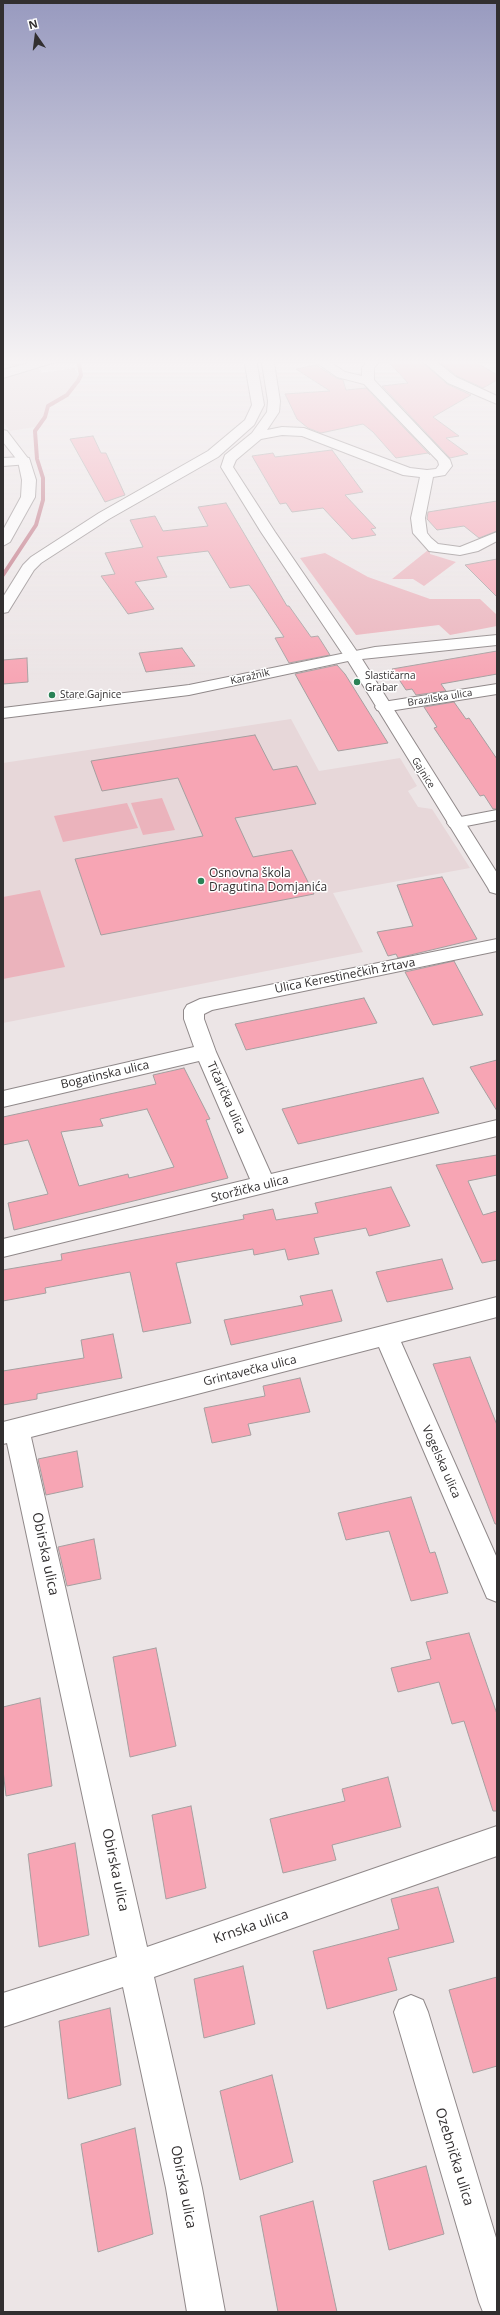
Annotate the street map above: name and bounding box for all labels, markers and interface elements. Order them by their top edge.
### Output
north arrow [16,16,56,56]
text: N [27,16,39,32]
street label: Karažnik [229,667,271,687]
place label: Slastičarna Grabar [365,670,416,694]
marker: Slastičarna Grabar [352,677,362,687]
street label: Brazilska ulica [407,687,473,709]
place label: Stare Gajnice [60,689,121,701]
marker: Stare Gajnice [47,690,57,700]
street label: Gajnice [409,755,437,791]
place label: Osnovna škola Dragutina Domjanića [209,867,327,895]
marker: Osnovna škola Dragutina Domjanića [196,876,206,886]
street label: Ulica Kerestinečkih žrtava [273,955,417,997]
street label: Bogatinska ulica [59,1058,151,1092]
street label: Tičarička ulica [204,1060,248,1136]
street label: Storžička ulica [210,1172,290,1206]
street label: Grintavečka ulica [202,1352,298,1390]
street label: Vogelska ulica [418,1423,464,1501]
street label: Obirska ulica [28,1511,62,1597]
street label: Obirska ulica [98,1827,132,1913]
street label: Krnska ulica [211,1906,291,1948]
street label: Ozebnička ulica [431,2106,477,2208]
street label: Obirska ulica [167,2144,199,2230]

